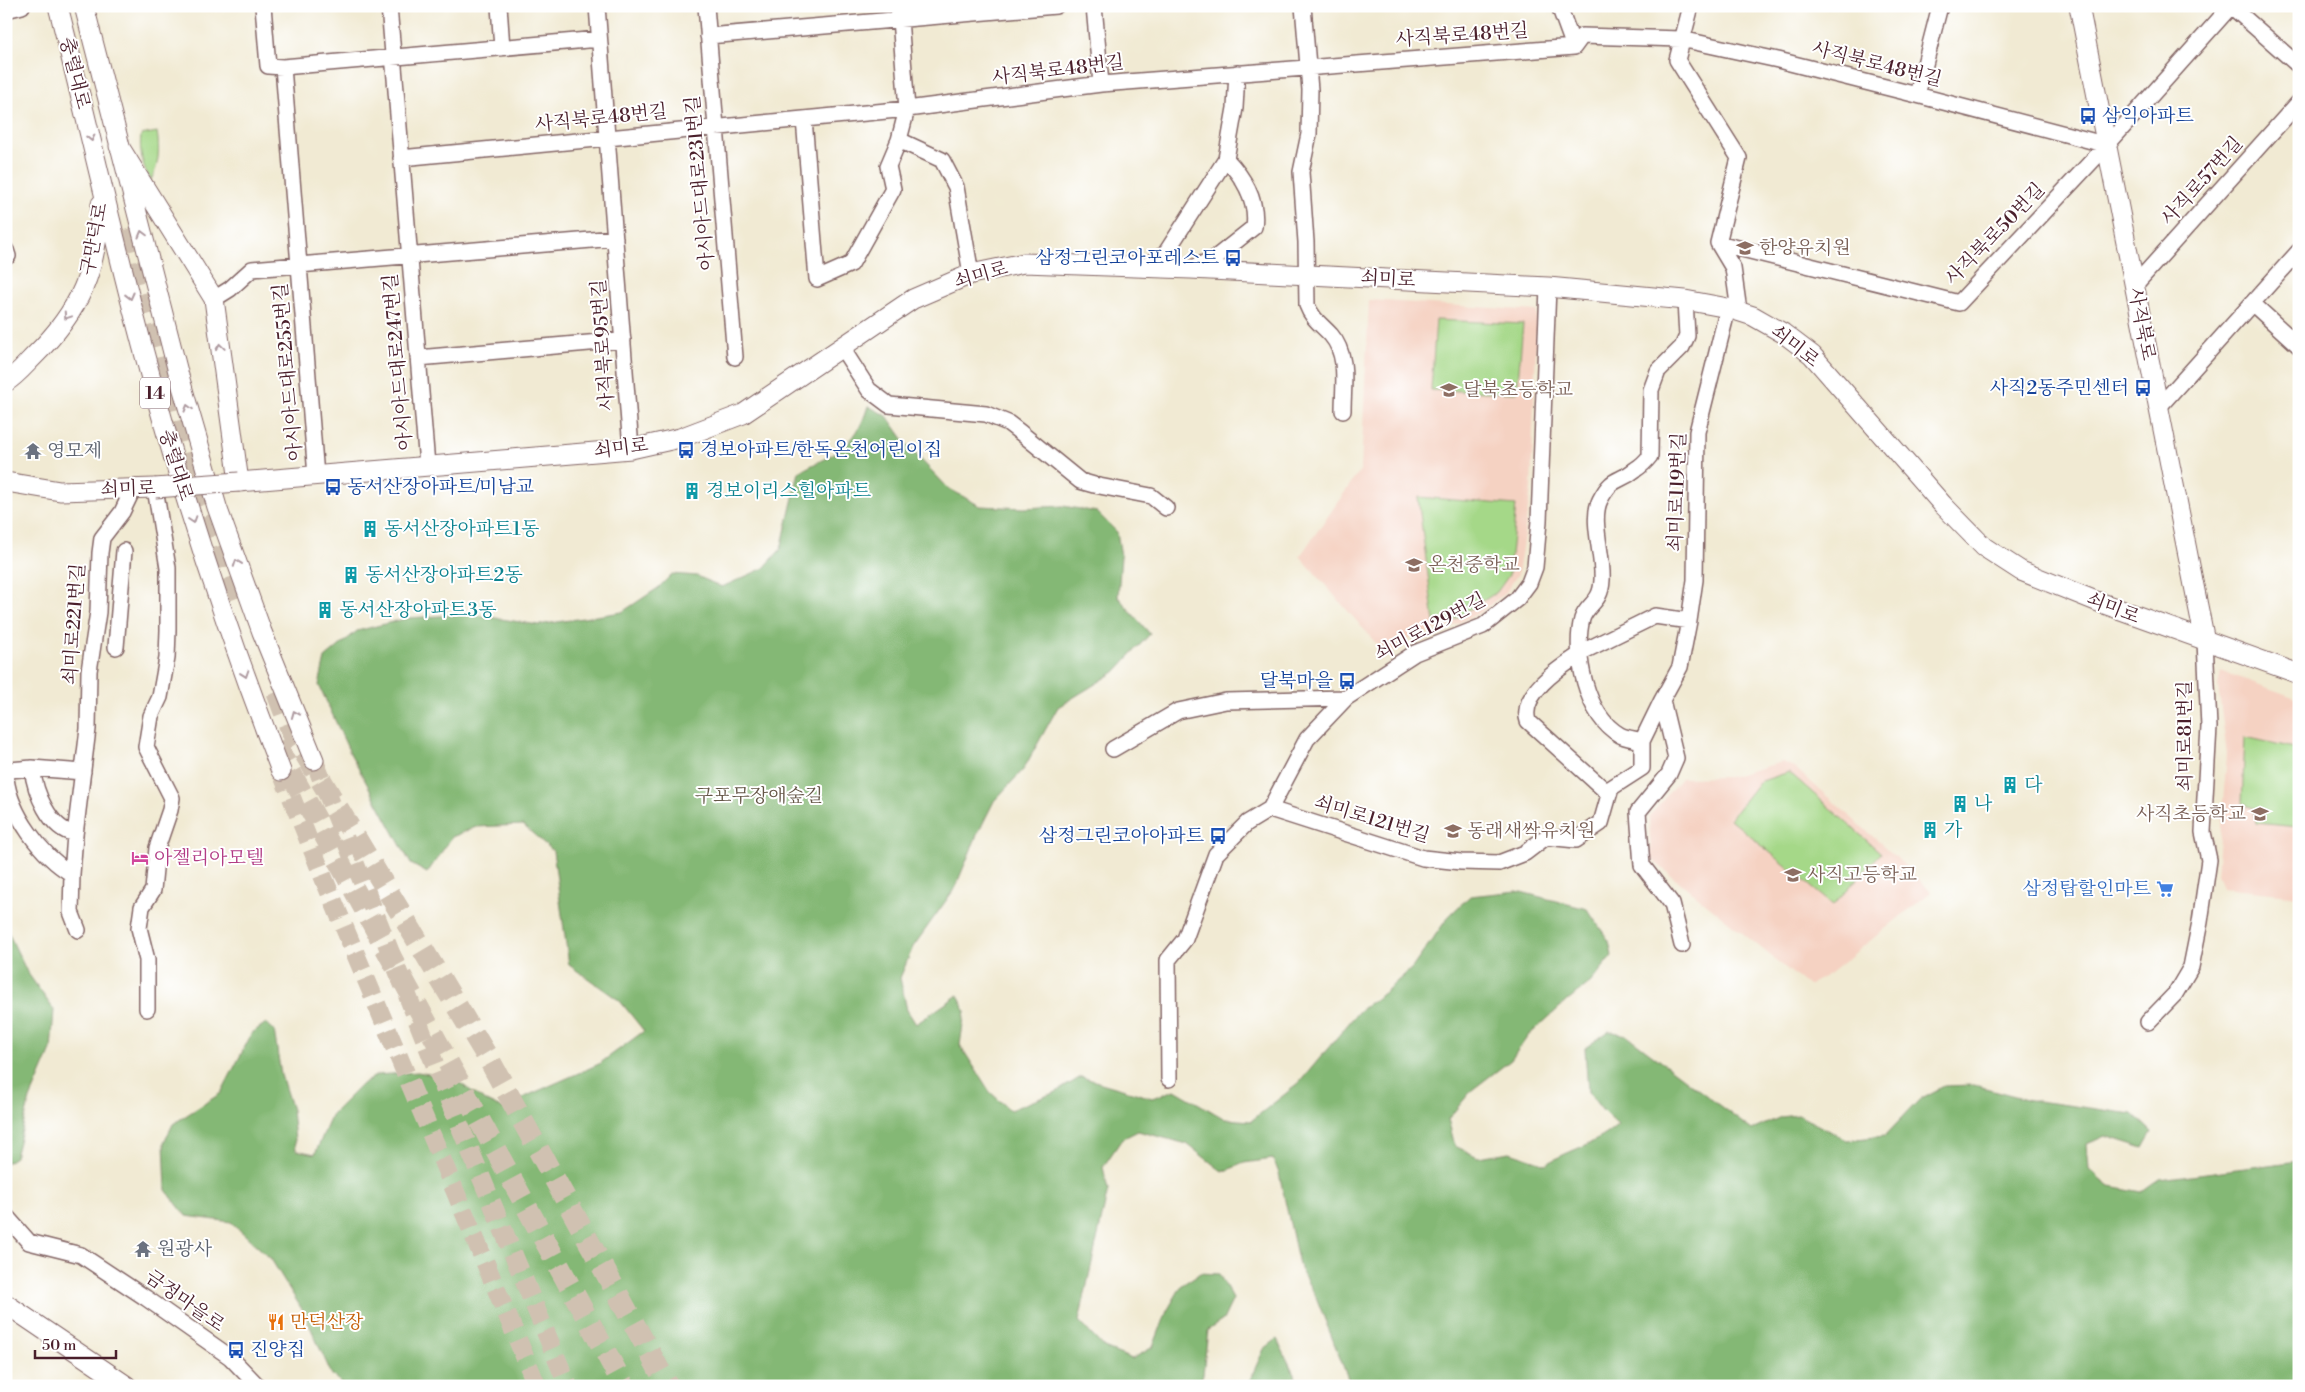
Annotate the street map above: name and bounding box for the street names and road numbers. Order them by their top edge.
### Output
street label: 사직북로48번길 [1395,18,1529,52]
street label: 충렬대로 [54,34,96,112]
street label: 사직북로48번길 [1810,36,1944,92]
street label: 사직북로48번길 [990,50,1126,90]
street label: 아시아드대로231번길 [680,94,720,272]
street label: 사직북로48번길 [534,99,668,137]
street label: 사직로57번길 [2156,132,2248,230]
street label: 사직북로50번길 [1940,178,2050,290]
street label: 구만덕로 [75,201,113,277]
street label: 쇠미로 [951,256,1011,294]
street label: 쇠미로 [1360,266,1416,292]
street label: 아시아드대로247번길 [378,272,418,452]
street label: 사직북로95번길 [586,278,620,412]
street label: 아시아드대로255번길 [268,282,308,462]
street label: 사직북로 [2123,286,2161,362]
street label: 쇠미로 [1766,320,1824,372]
road number: 14 [140,378,170,408]
street label: 충렬대로 [154,426,198,504]
street label: 쇠미로119번길 [1663,432,1691,552]
street label: 쇠미로 [592,433,650,463]
street label: 쇠미로 [100,476,156,502]
street label: 쇠미로221번길 [58,562,90,686]
street label: 쇠미로 [2083,587,2143,629]
street label: 쇠미로129번길 [1370,588,1490,666]
street label: 쇠미로81번길 [2173,680,2197,792]
street label: 쇠미로121번길 [1311,790,1433,848]
street label: 금정마을로 [141,1265,229,1337]

